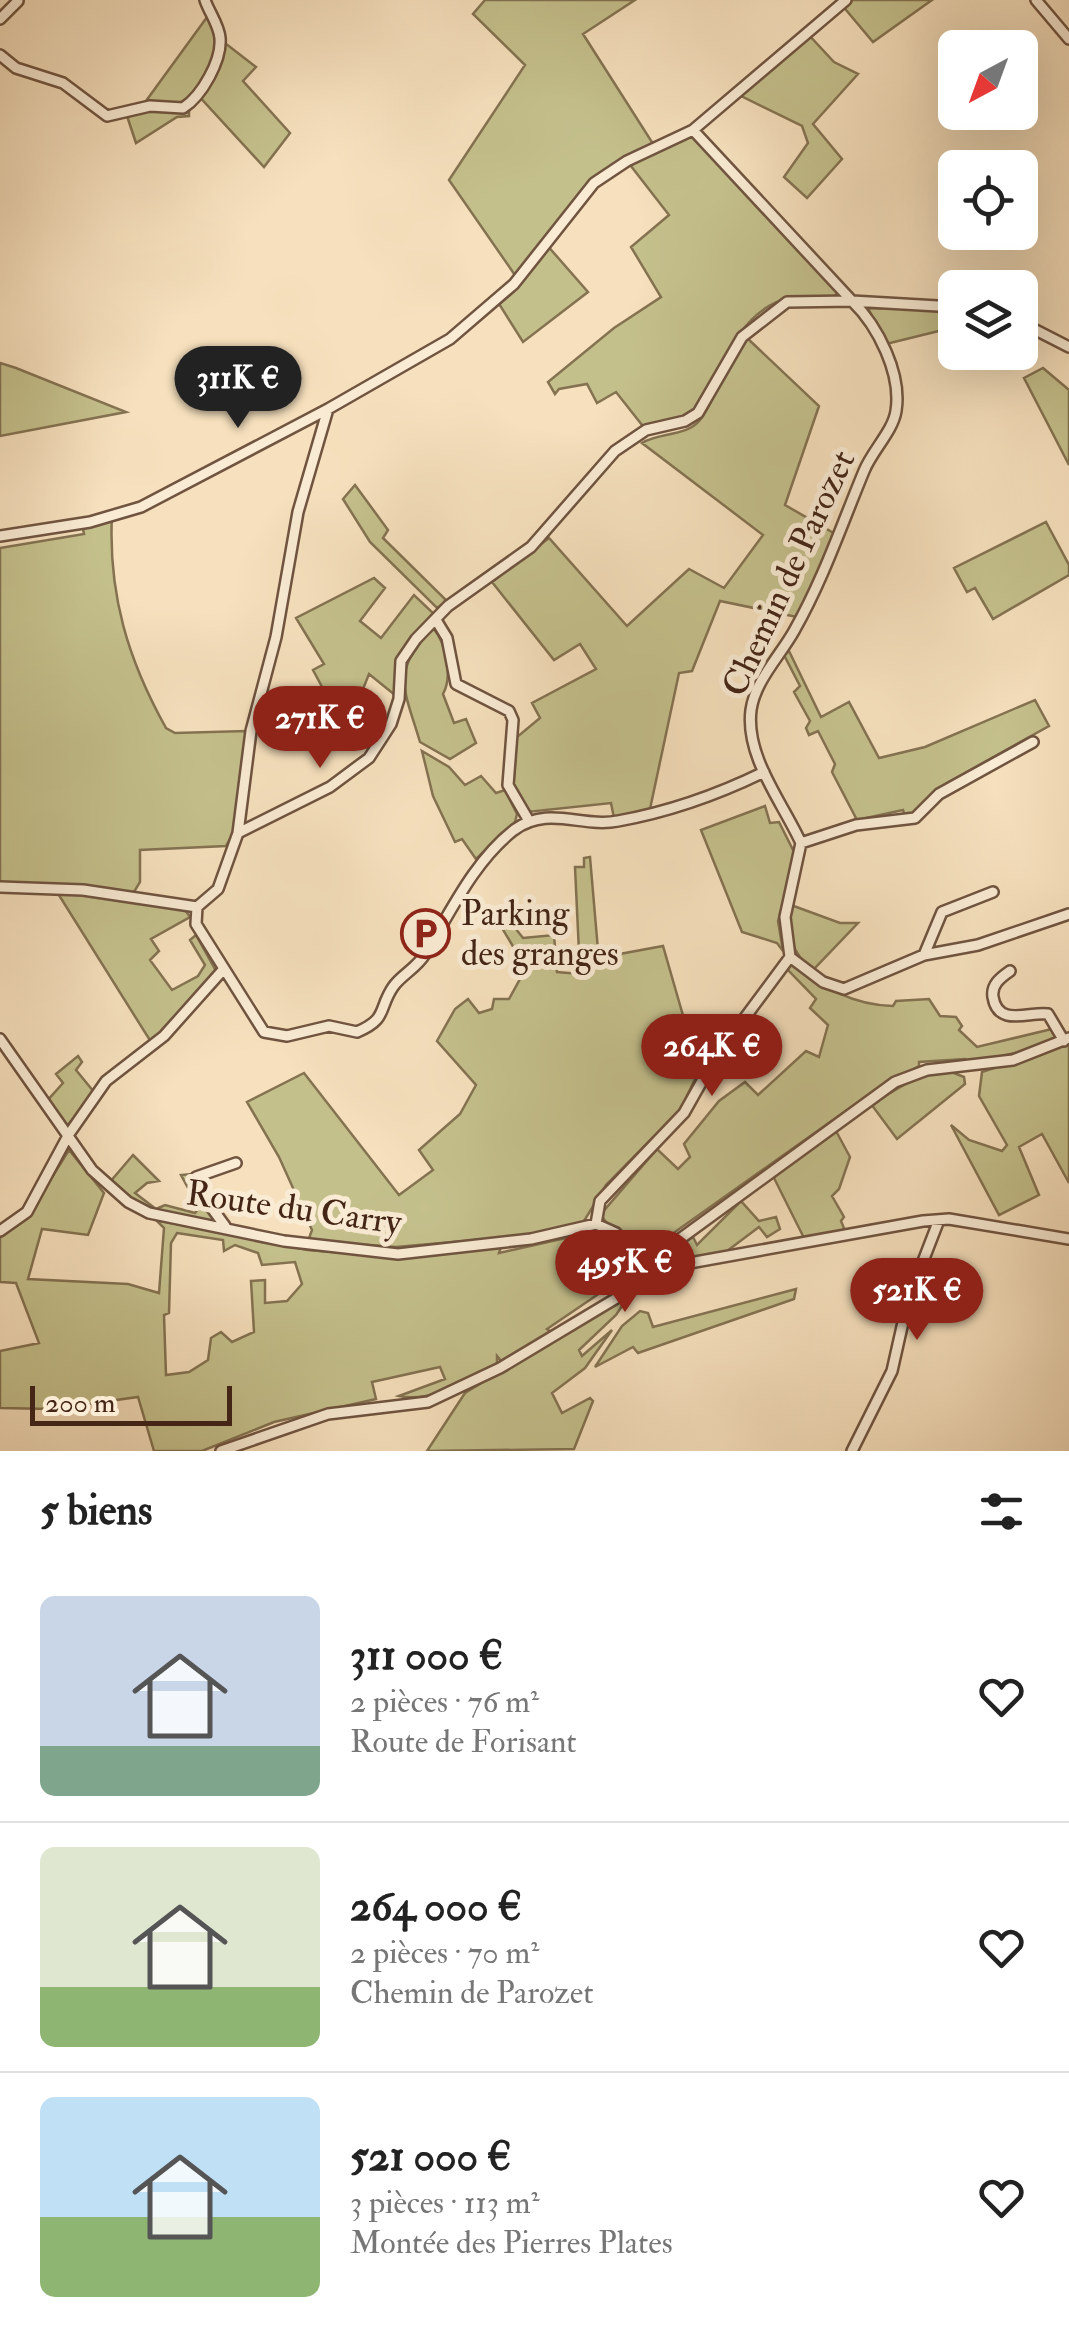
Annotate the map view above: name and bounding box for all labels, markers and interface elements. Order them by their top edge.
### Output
north arrow [938,30,1038,130]
map controls [938,30,1038,370]
button: locate [938,150,1038,250]
button: layers [938,270,1038,370]
pin: 311K € [157,346,319,431]
text: 311K € [197,358,279,398]
street label: Chemin de Parozet [713,443,865,703]
pin: 271K € [239,686,401,771]
text: 271K € [275,698,365,738]
place label: Parking des granges [461,892,619,976]
parking icon: Parking des granges [400,907,452,959]
pin: 264K € [631,1014,793,1099]
text: 264K € [663,1026,761,1066]
street label: Route du Carry [183,1171,405,1245]
pin: 495K € [544,1230,706,1315]
text: 495K € [577,1242,673,1282]
pin: 521K € [836,1258,998,1343]
text: 521K € [872,1270,962,1310]
scale bar [30,1381,232,1426]
text: 200 m [45,1386,116,1421]
icon: filters [974,1484,1029,1539]
text: 5 biens [40,1485,152,1537]
text: 311 000 € [350,1630,503,1682]
icon: home [120,1636,240,1756]
icon: heart [974,1669,1029,1724]
text: 2 pièces · 76 m² [350,1682,539,1722]
text: Route de Forisant [350,1722,577,1762]
text: 264 000 € [350,1881,522,1933]
icon: home [120,1887,240,2007]
icon: heart [974,1920,1029,1975]
text: 2 pièces · 70 m² [350,1933,539,1973]
text: Chemin de Parozet [350,1973,594,2013]
text: 521 000 € [350,2131,511,2183]
icon: home [120,2137,240,2257]
icon: heart [974,2170,1029,2225]
text: 3 pièces · 113 m² [350,2183,540,2223]
text: Montée des Pierres Plates [350,2223,673,2263]

